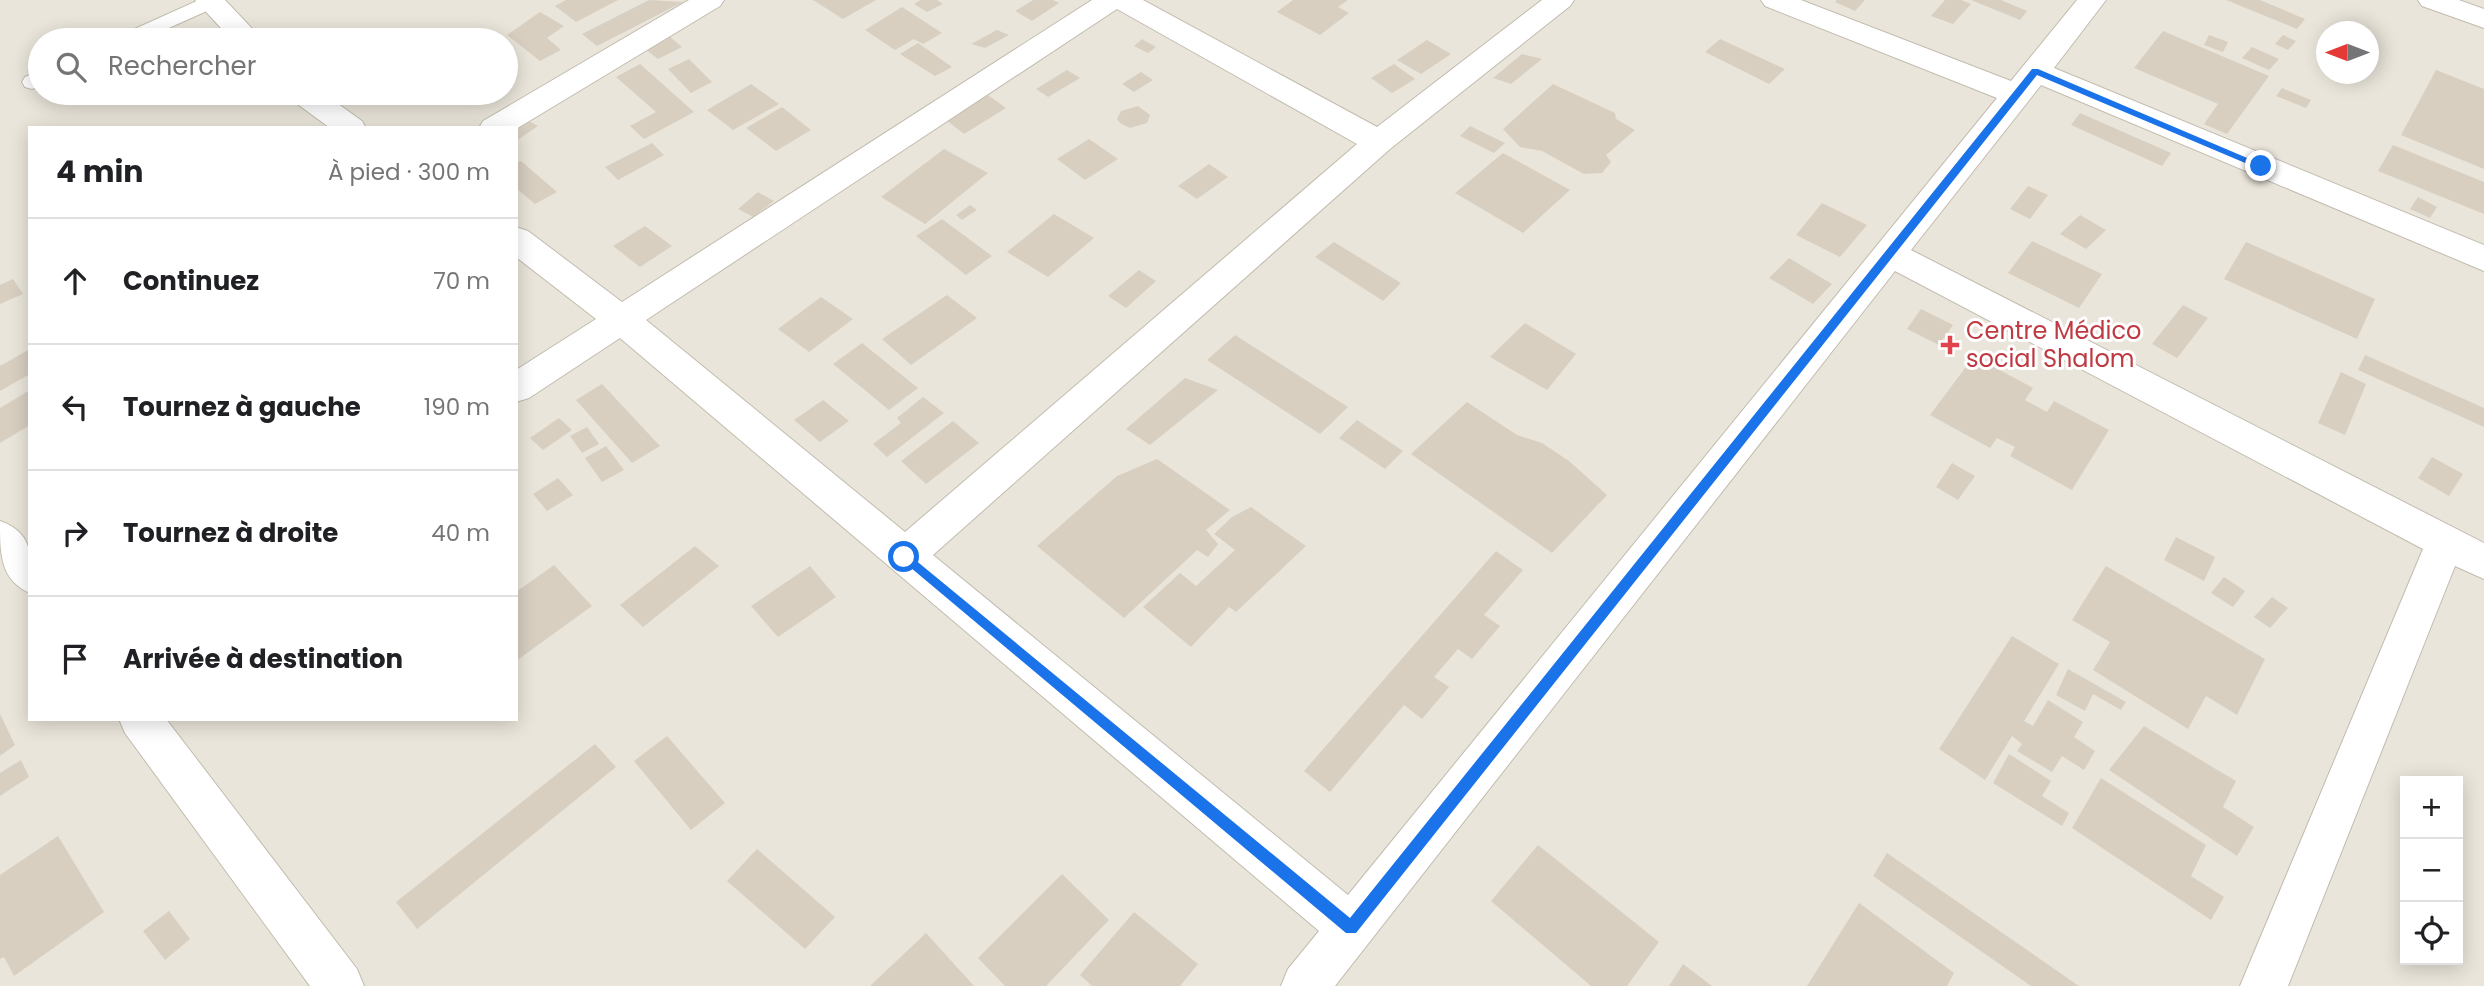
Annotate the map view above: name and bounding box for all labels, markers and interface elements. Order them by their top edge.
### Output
north arrow [2316,21,2379,84]
search box [28,28,518,105]
icon: search [52,48,90,86]
text: Rechercher [108,48,256,84]
text: 4 min [56,150,144,193]
route end [2245,150,2276,181]
text: À pied · 300 m [328,156,490,188]
icon: ahead [56,262,94,300]
text: Continuez [123,263,259,299]
text: 70 m [433,265,490,297]
place label: Centre Médico social Shalom [1966,314,2141,375]
marker: Centre Médico social Shalom [1940,335,1960,355]
icon: left [56,388,94,426]
text: Tournez à gauche [123,389,361,425]
text: 190 m [424,391,490,423]
icon: right [56,514,94,552]
text: Tournez à droite [123,515,338,551]
text: 40 m [431,517,490,549]
route start [888,541,919,572]
icon: arrive [56,640,94,678]
text: Arrivée à destination [123,641,403,677]
map controls [2400,776,2463,965]
button: + [2400,776,2463,839]
button: − [2400,839,2463,902]
button: locate [2400,902,2463,965]

